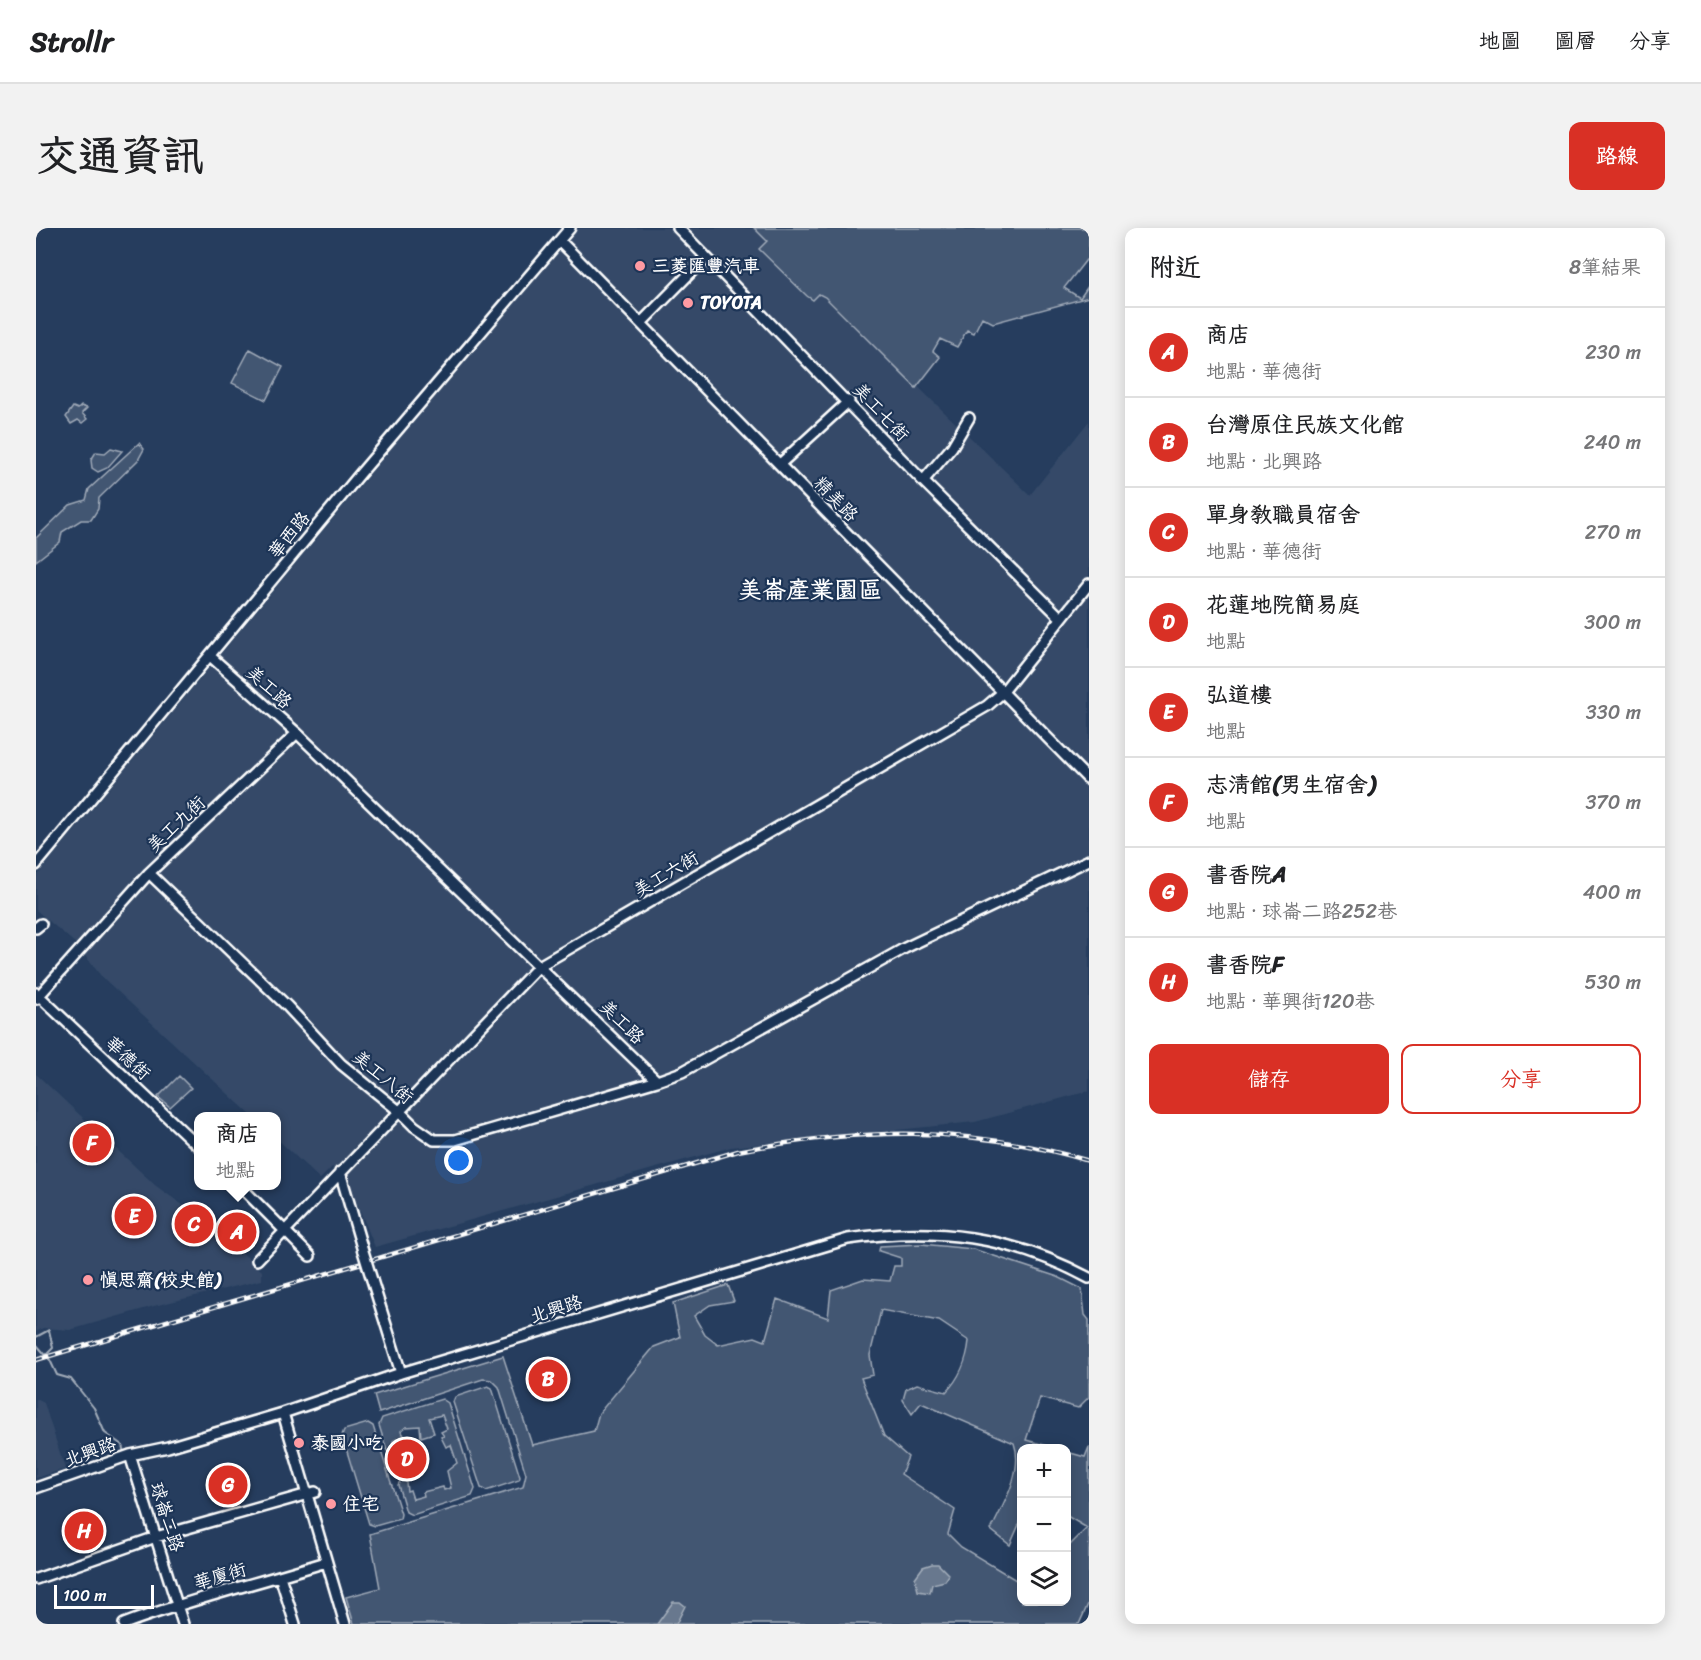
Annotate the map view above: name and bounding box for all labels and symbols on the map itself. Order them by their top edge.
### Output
place label: 三菱匯豐汽車 [652,250,760,282]
marker: 三菱匯豐汽車 [633,259,647,273]
place label: TOYOTA [700,287,762,319]
marker: TOYOTA [681,296,695,310]
street label: 美工七街 [845,375,917,449]
street label: 精美路 [806,468,866,530]
street label: 華西路 [260,504,318,566]
district label: 美崙產業園區 [738,569,882,611]
street label: 美工路 [238,657,300,717]
street label: 美工九街 [139,788,213,860]
street label: 美工六街 [627,842,705,906]
street label: 美工路 [591,992,653,1052]
street label: 華德街 [97,1028,159,1088]
street label: 美工八街 [345,1042,421,1112]
pin: F [72,1120,112,1166]
your location [444,1146,473,1175]
pin: E [114,1194,154,1238]
pin: C [174,1202,214,1246]
pin: A [218,1210,256,1254]
place label: 慎思齋(校史館) [100,1264,222,1296]
marker: 慎思齋(校史館) [81,1273,95,1287]
street label: 北興路 [526,1286,586,1332]
pin: B [528,1356,568,1402]
place label: 泰國小吃 [311,1427,383,1459]
street label: 北興路 [59,1428,121,1476]
marker: 泰國小吃 [292,1436,306,1450]
pin: D [388,1436,427,1482]
pin: G [208,1462,248,1508]
street label: 球崙二路 [141,1478,193,1556]
place label: 住宅 [343,1488,379,1520]
marker: 住宅 [324,1497,338,1511]
pin: H [64,1508,104,1554]
street label: 華廈街 [190,1553,250,1599]
scale bar [54,1582,154,1610]

